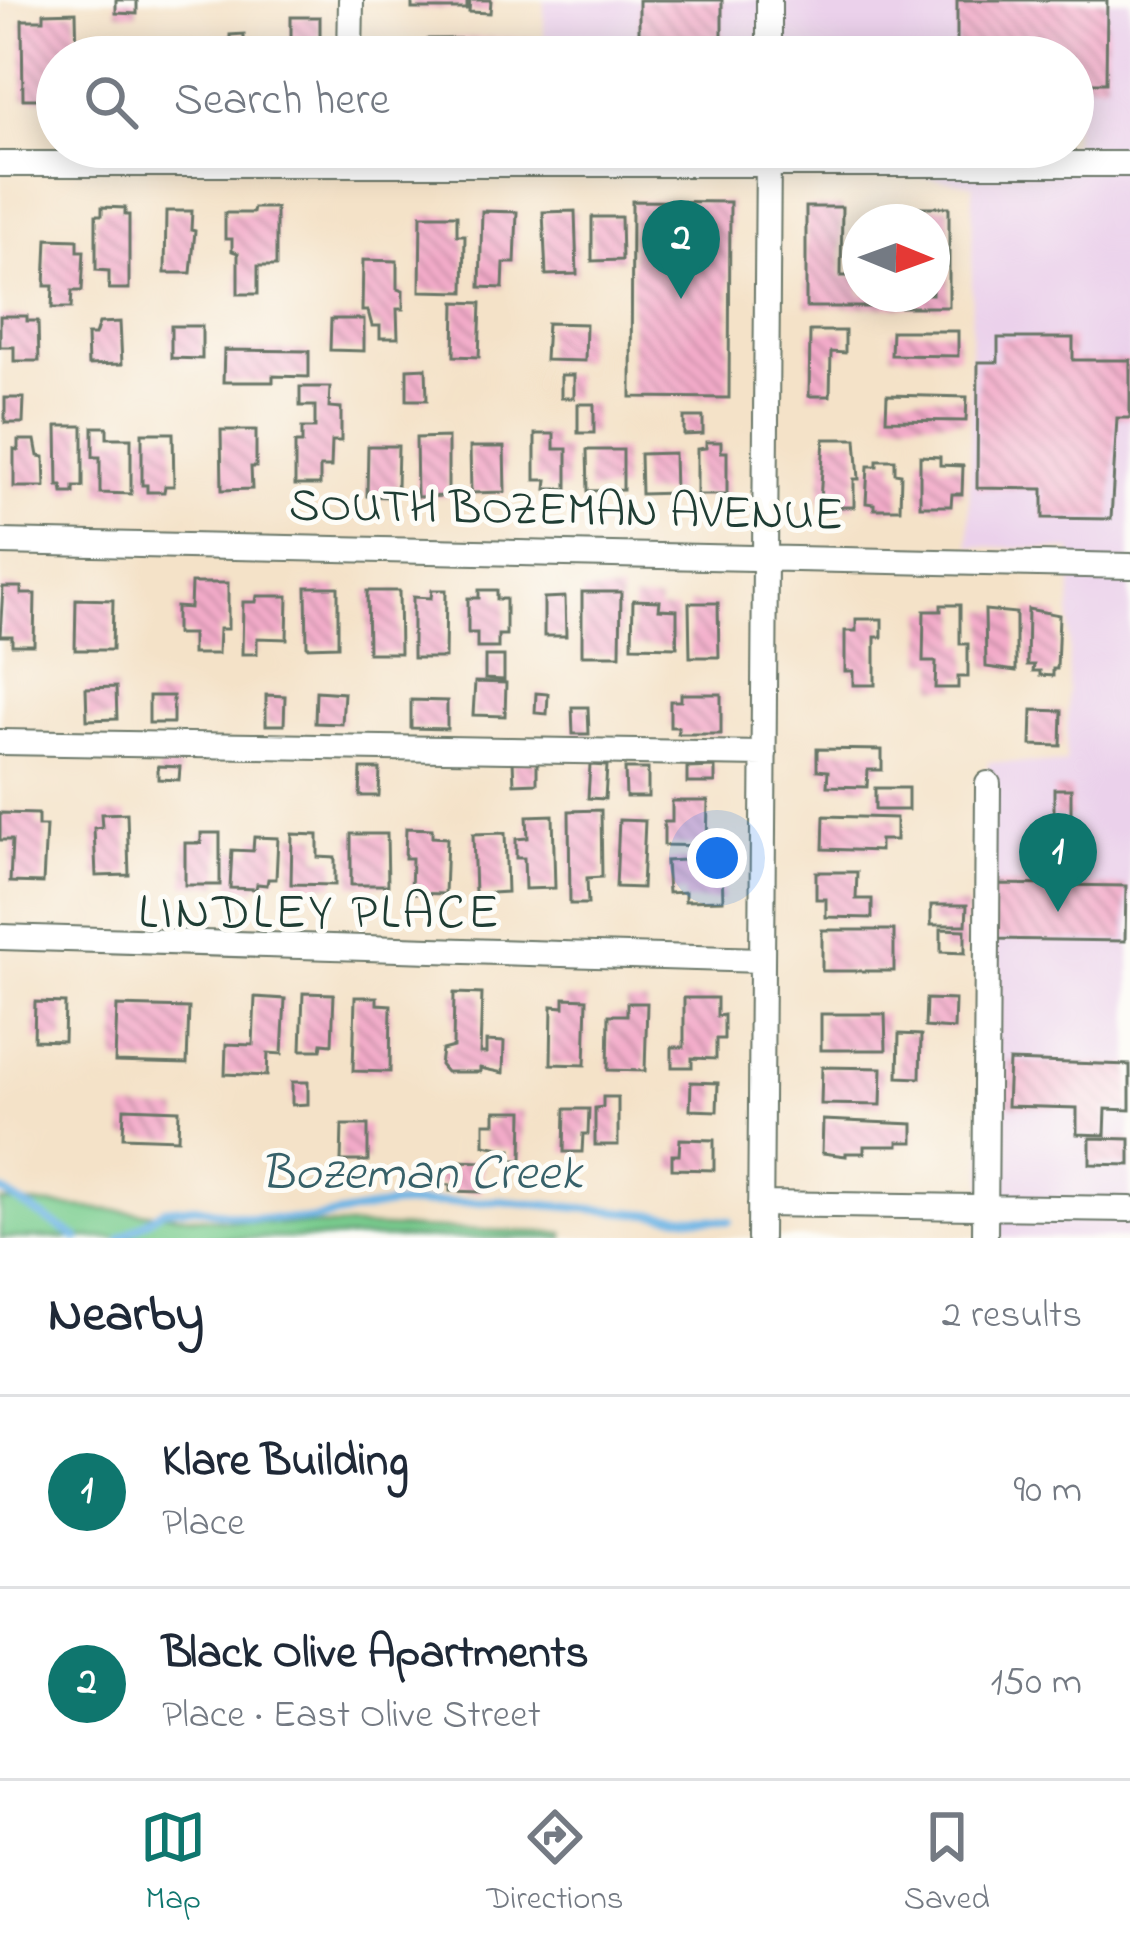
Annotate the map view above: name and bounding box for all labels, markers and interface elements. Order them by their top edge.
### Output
search box [36,36,1094,168]
icon: search [78,69,144,135]
text: Search here [174,69,390,135]
pin: 2 [642,200,720,299]
north arrow [842,204,950,312]
street label: SOUTH BOZEMAN AVENUE [288,472,844,552]
pin: 1 [1019,813,1097,912]
your location [687,828,747,888]
district label: LINDLEY PLACE [138,877,502,952]
water label: Bozeman Creek [260,1138,585,1213]
text: Nearby [48,1279,204,1354]
text: 2 results [942,1288,1082,1345]
text: Klare Building [162,1430,408,1496]
text: 1 [81,1463,93,1520]
text: 90 m [1013,1463,1082,1520]
text: Place [162,1496,245,1553]
text: Black Olive Apartments [162,1622,589,1688]
text: 2 [77,1655,97,1712]
text: 150 m [990,1655,1082,1712]
text: Place · East Olive Street [162,1688,541,1745]
tab: Map [140,1804,206,1924]
tab: Directions [486,1804,623,1924]
tab: Saved [904,1804,990,1924]

